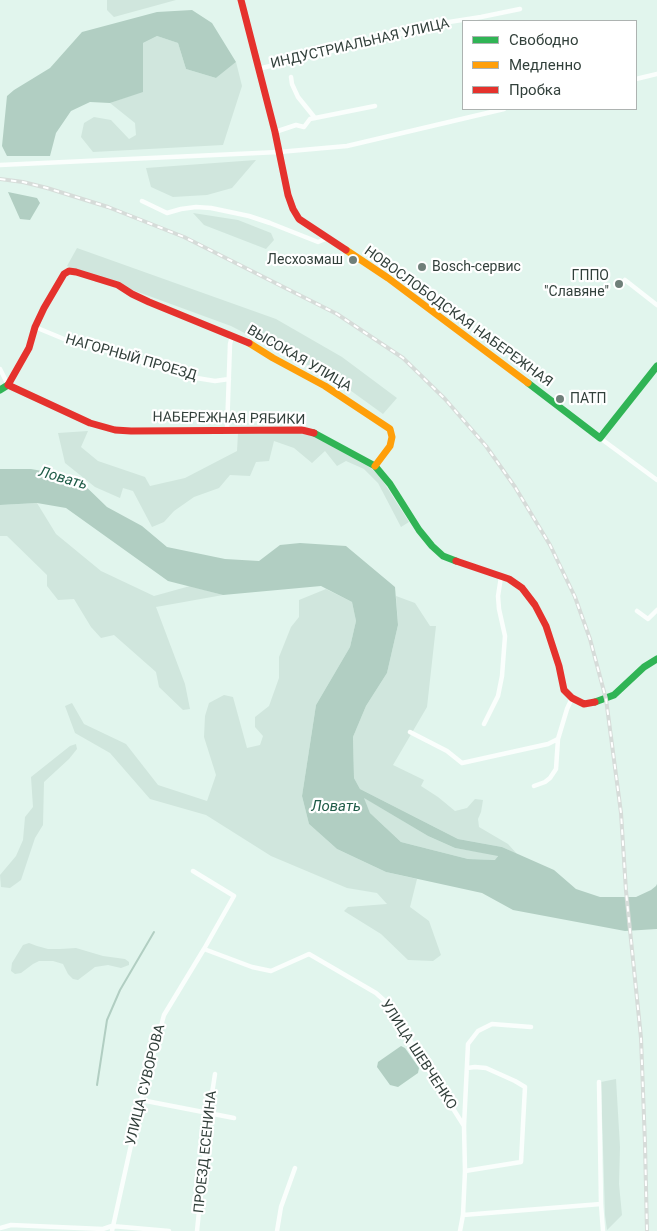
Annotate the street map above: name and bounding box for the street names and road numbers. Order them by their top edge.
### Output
street label: ИНДУСТРИАЛЬНАЯ УЛИЦА [269,15,451,73]
street label: НОВОСЛОБОДСКАЯ НАБЕРЕЖНАЯ [361,243,555,391]
street label: ВЫСОКАЯ УЛИЦА [244,322,354,396]
street label: НАГОРНЫЙ ПРОЕЗД [63,331,199,385]
street label: НАБЕРЕЖНАЯ РЯБИКИ [153,409,305,429]
street label: УЛИЦА ШЕВЧЕНКО [376,997,460,1113]
street label: УЛИЦА СУВОРОВА [123,1023,169,1147]
street label: ПРОЕЗД ЕСЕНИНА [191,1090,221,1214]

